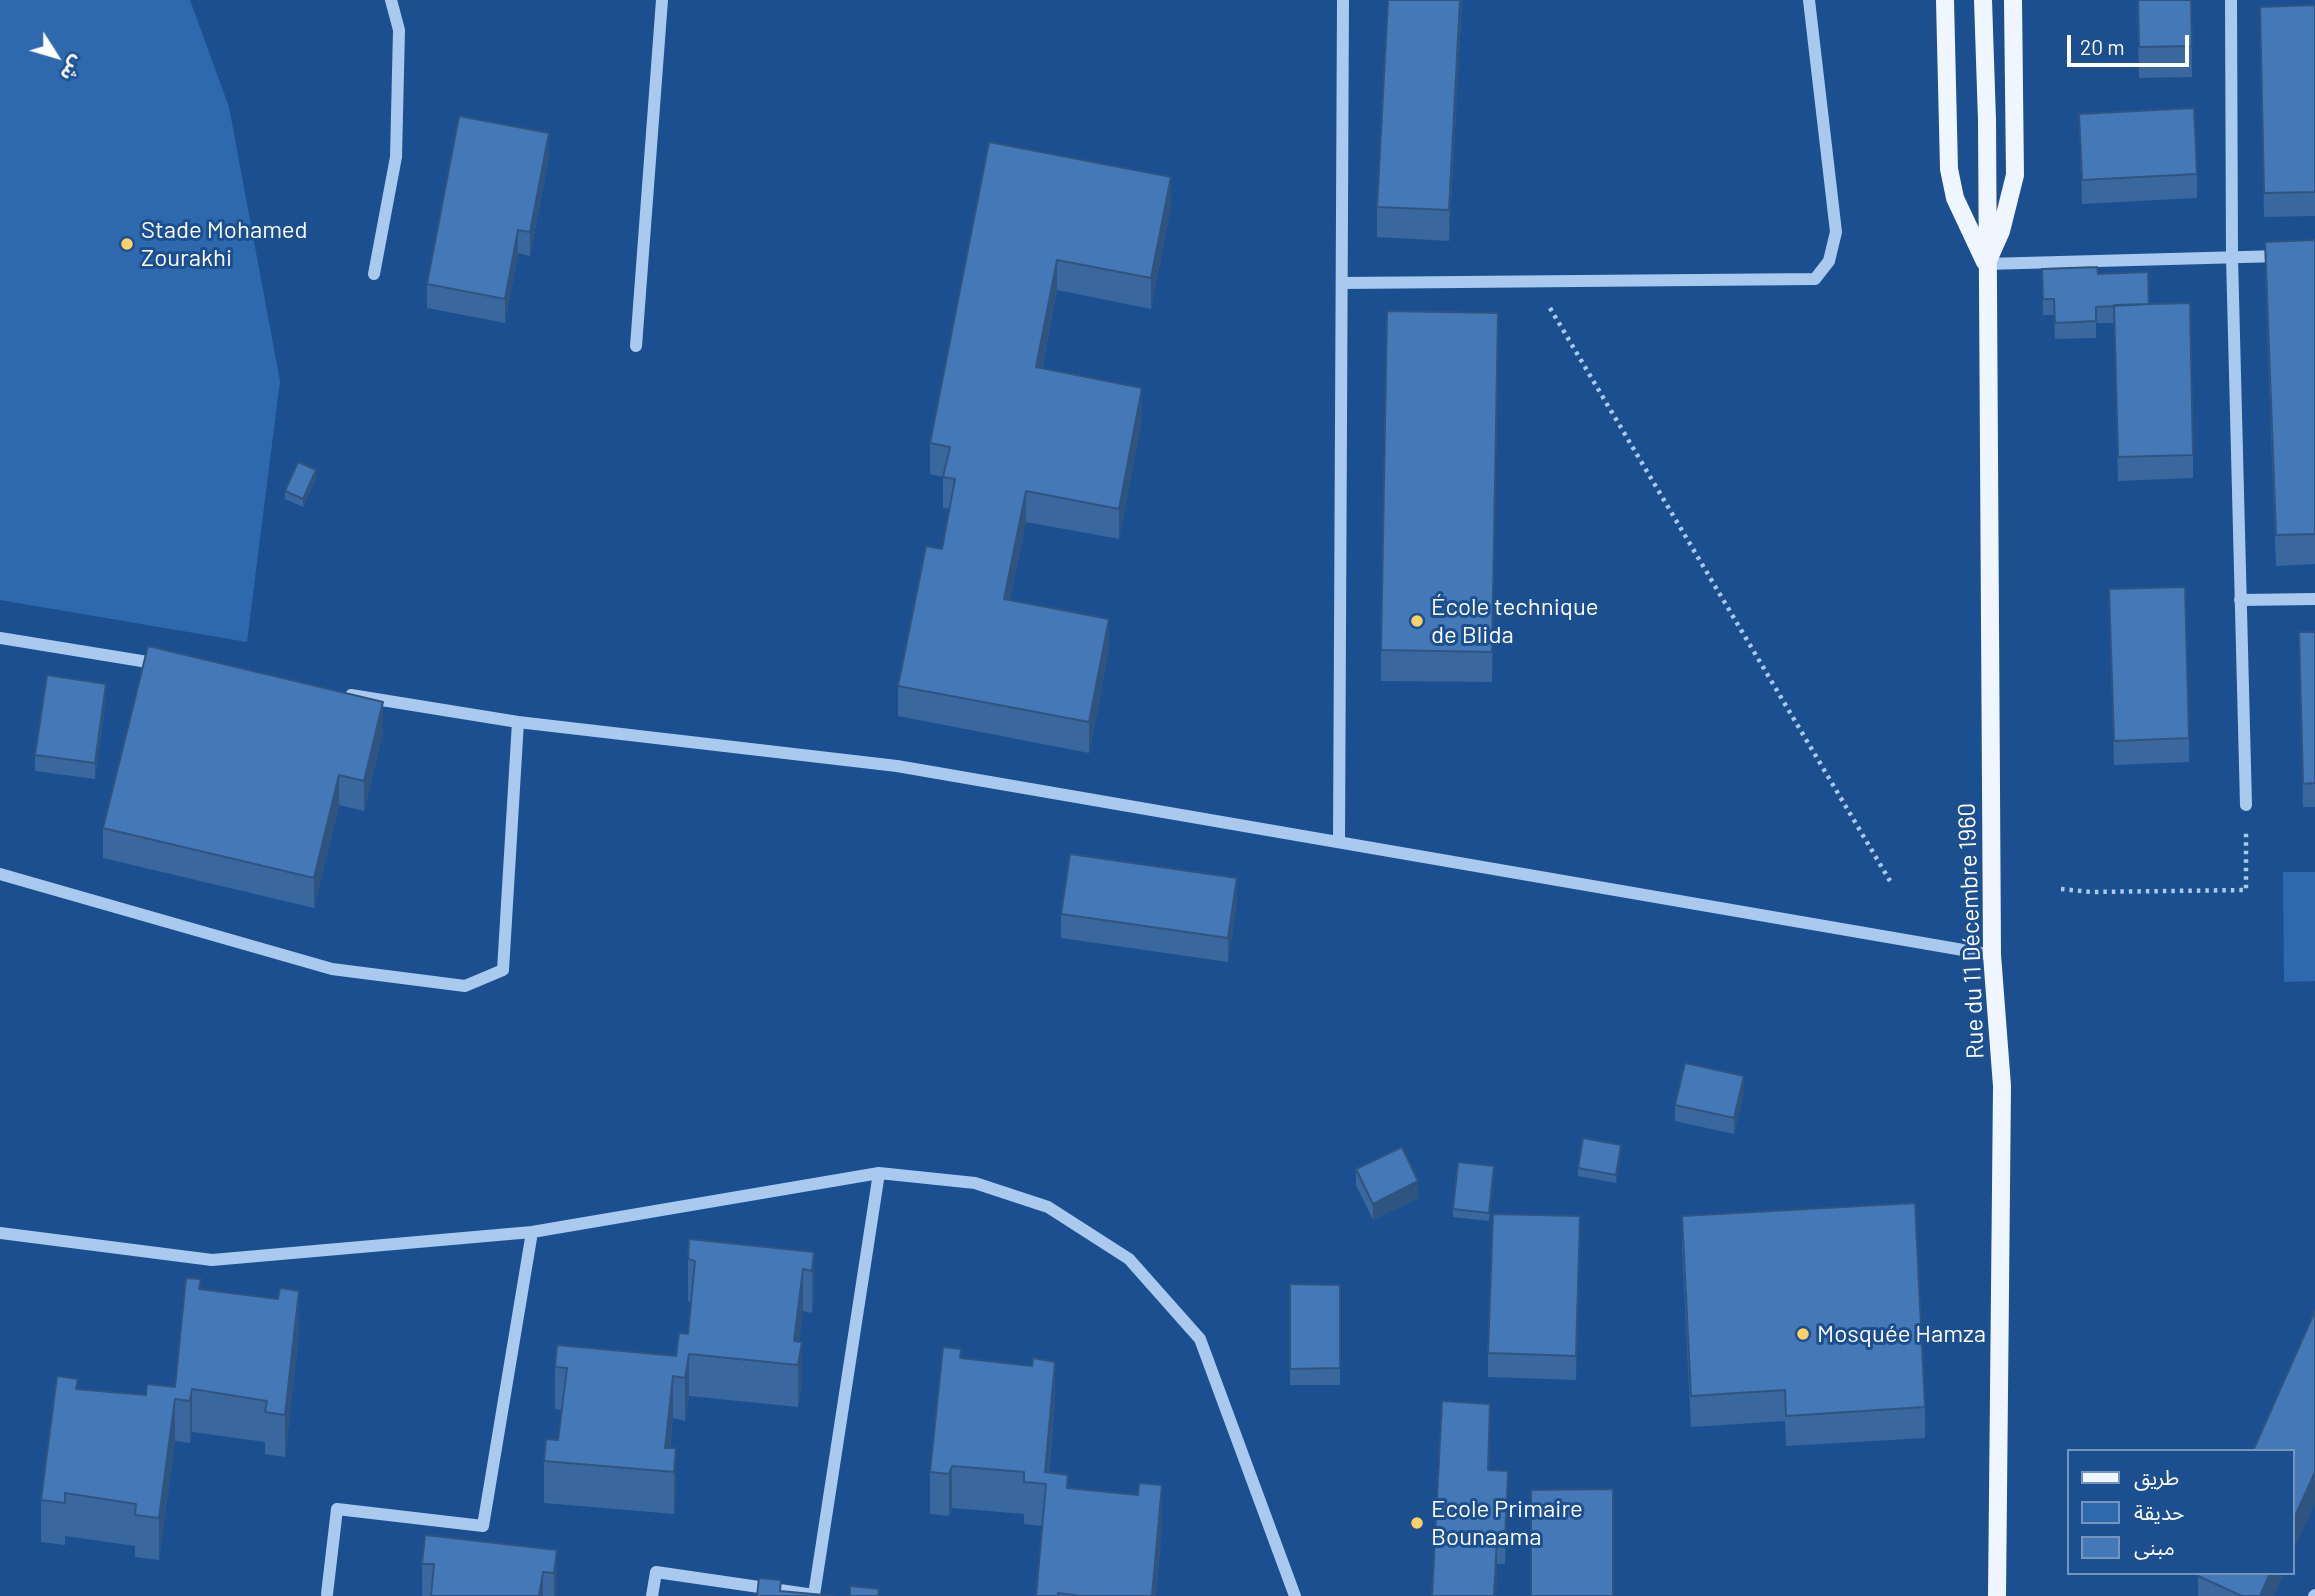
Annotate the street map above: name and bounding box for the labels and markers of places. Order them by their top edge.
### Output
place label: Stade Mohamed Zourakhi [141,216,308,272]
marker: Stade Mohamed Zourakhi [119,236,135,252]
place label: École technique de Blida [1431,593,1599,649]
marker: École technique de Blida [1409,613,1425,629]
place label: Mosquée Hamza [1817,1320,1986,1348]
marker: Mosquée Hamza [1795,1326,1811,1342]
place label: Ecole Primaire Bounaama [1431,1495,1583,1551]
marker: Ecole Primaire Bounaama [1409,1515,1425,1531]

